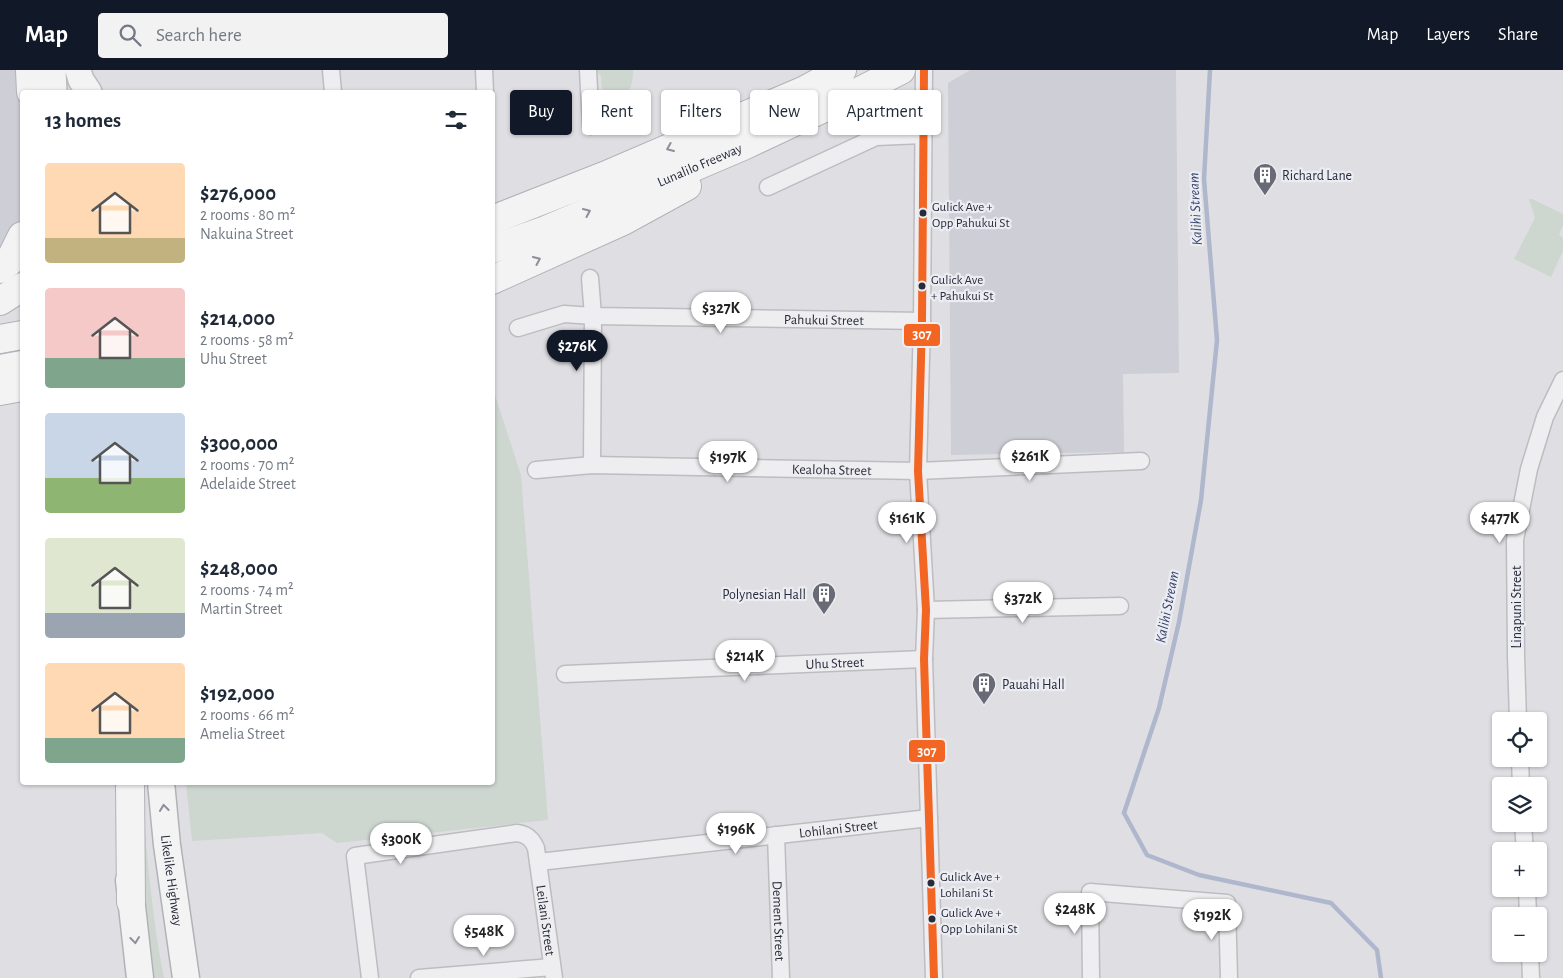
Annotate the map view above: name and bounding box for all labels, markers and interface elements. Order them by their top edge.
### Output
search box [98,13,448,58]
icon: search [116,21,144,49]
text: Map [25,23,68,47]
text: Search here [156,26,242,45]
text: Map [1367,26,1398,44]
text: Layers [1426,26,1470,44]
text: Share [1498,26,1538,44]
chip: Buy [510,90,572,135]
chip: Rent [582,90,651,135]
chip: Filters [661,90,740,135]
chip: New [750,90,818,135]
chip: Apartment [828,90,941,135]
icon: filters [442,106,470,134]
text: 13 homes [45,110,121,131]
street label: Lunalilo Freeway [655,141,744,190]
one-way arrow [666,141,675,152]
building icon: Richard Lane [1252,162,1278,196]
place label: Richard Lane [1282,169,1352,183]
water label: Kalihi Stream [1186,172,1205,246]
icon: home [85,183,145,243]
text: $276,000 [200,183,276,204]
place label: Gulick Ave + Opp Pahukui St [932,201,1010,230]
text: 2 rooms · 80 m² [200,207,295,223]
one-way arrow [582,208,591,219]
marker: Gulick Ave + Opp Pahukui St [918,208,928,218]
text: Nakuina Street [200,226,293,242]
one-way arrow [532,255,541,266]
place label: Gulick Ave + Pahukui St [931,274,993,303]
marker: Gulick Ave + Pahukui St [917,281,927,291]
pin: $327K [686,292,756,334]
text: $327K [702,300,740,316]
icon: home [85,308,145,368]
text: $214,000 [200,308,275,329]
street label: Pahukui Street [784,313,864,328]
line badge: 307 [903,323,941,347]
text: 307 [912,328,932,342]
pin: $276K [542,330,612,372]
text: 2 rooms · 58 m² [200,332,294,348]
text: $276K [558,338,596,354]
text: Uhu Street [200,351,267,367]
icon: home [85,433,145,493]
text: $300,000 [200,433,278,454]
pin: $197K [693,440,763,483]
pin: $261K [995,440,1065,482]
text: $261K [1011,448,1049,464]
text: $197K [710,449,746,465]
text: 2 rooms · 70 m² [200,457,294,473]
street label: Kealoha Street [792,463,872,478]
text: Adelaide Street [200,476,296,492]
pin: $161K [872,502,942,544]
pin: $477K [1465,502,1535,544]
text: $161K [889,510,925,526]
text: $477K [1481,510,1519,526]
icon: home [85,558,145,618]
text: $248,000 [200,558,278,579]
street label: Linapuni Street [1510,565,1524,648]
water label: Kalihi Stream [1153,570,1182,644]
building icon: Polynesian Hall [811,581,837,615]
text: 2 rooms · 74 m² [200,582,294,598]
pin: $372K [988,582,1058,624]
place label: Polynesian Hall [722,588,806,602]
text: $372K [1004,590,1042,606]
text: Martin Street [200,601,282,617]
pin: $214K [710,640,780,682]
text: $214K [726,648,764,664]
street label: Uhu Street [805,655,865,672]
building icon: Pauahi Hall [971,671,997,705]
place label: Pauahi Hall [1002,678,1065,692]
icon: home [85,683,145,743]
text: $192,000 [200,683,275,704]
text: 2 rooms · 66 m² [200,707,294,723]
map controls [1492,712,1547,962]
button: locate [1492,712,1547,767]
text: Amelia Street [200,726,285,742]
line badge: 307 [908,739,946,763]
text: 307 [917,745,937,759]
button: layers [1492,777,1547,832]
one-way arrow [159,804,170,812]
pin: $196K [701,812,771,855]
street label: Lohilani Street [798,818,879,841]
text: $196K [717,821,755,837]
pin: $300K [366,822,436,865]
text: $300K [381,831,421,847]
street label: Likelike Highway [158,834,184,927]
button: + [1492,842,1547,897]
place label: Gulick Ave + Lohilani St [940,871,1001,900]
marker: Gulick Ave + Lohilani St [926,878,936,888]
street label: Dement Street [770,881,786,962]
street label: Leilani Street [533,884,557,957]
pin: $248K [1040,892,1110,935]
pin: $192K [1177,898,1247,941]
text: $248K [1055,901,1095,917]
place label: Gulick Ave + Opp Lohilani St [941,907,1018,936]
text: $192K [1193,907,1231,923]
button: − [1492,907,1547,962]
pin: $548K [449,914,519,957]
marker: Gulick Ave + Opp Lohilani St [927,914,937,924]
text: $548K [464,923,504,939]
one-way arrow [129,936,140,944]

